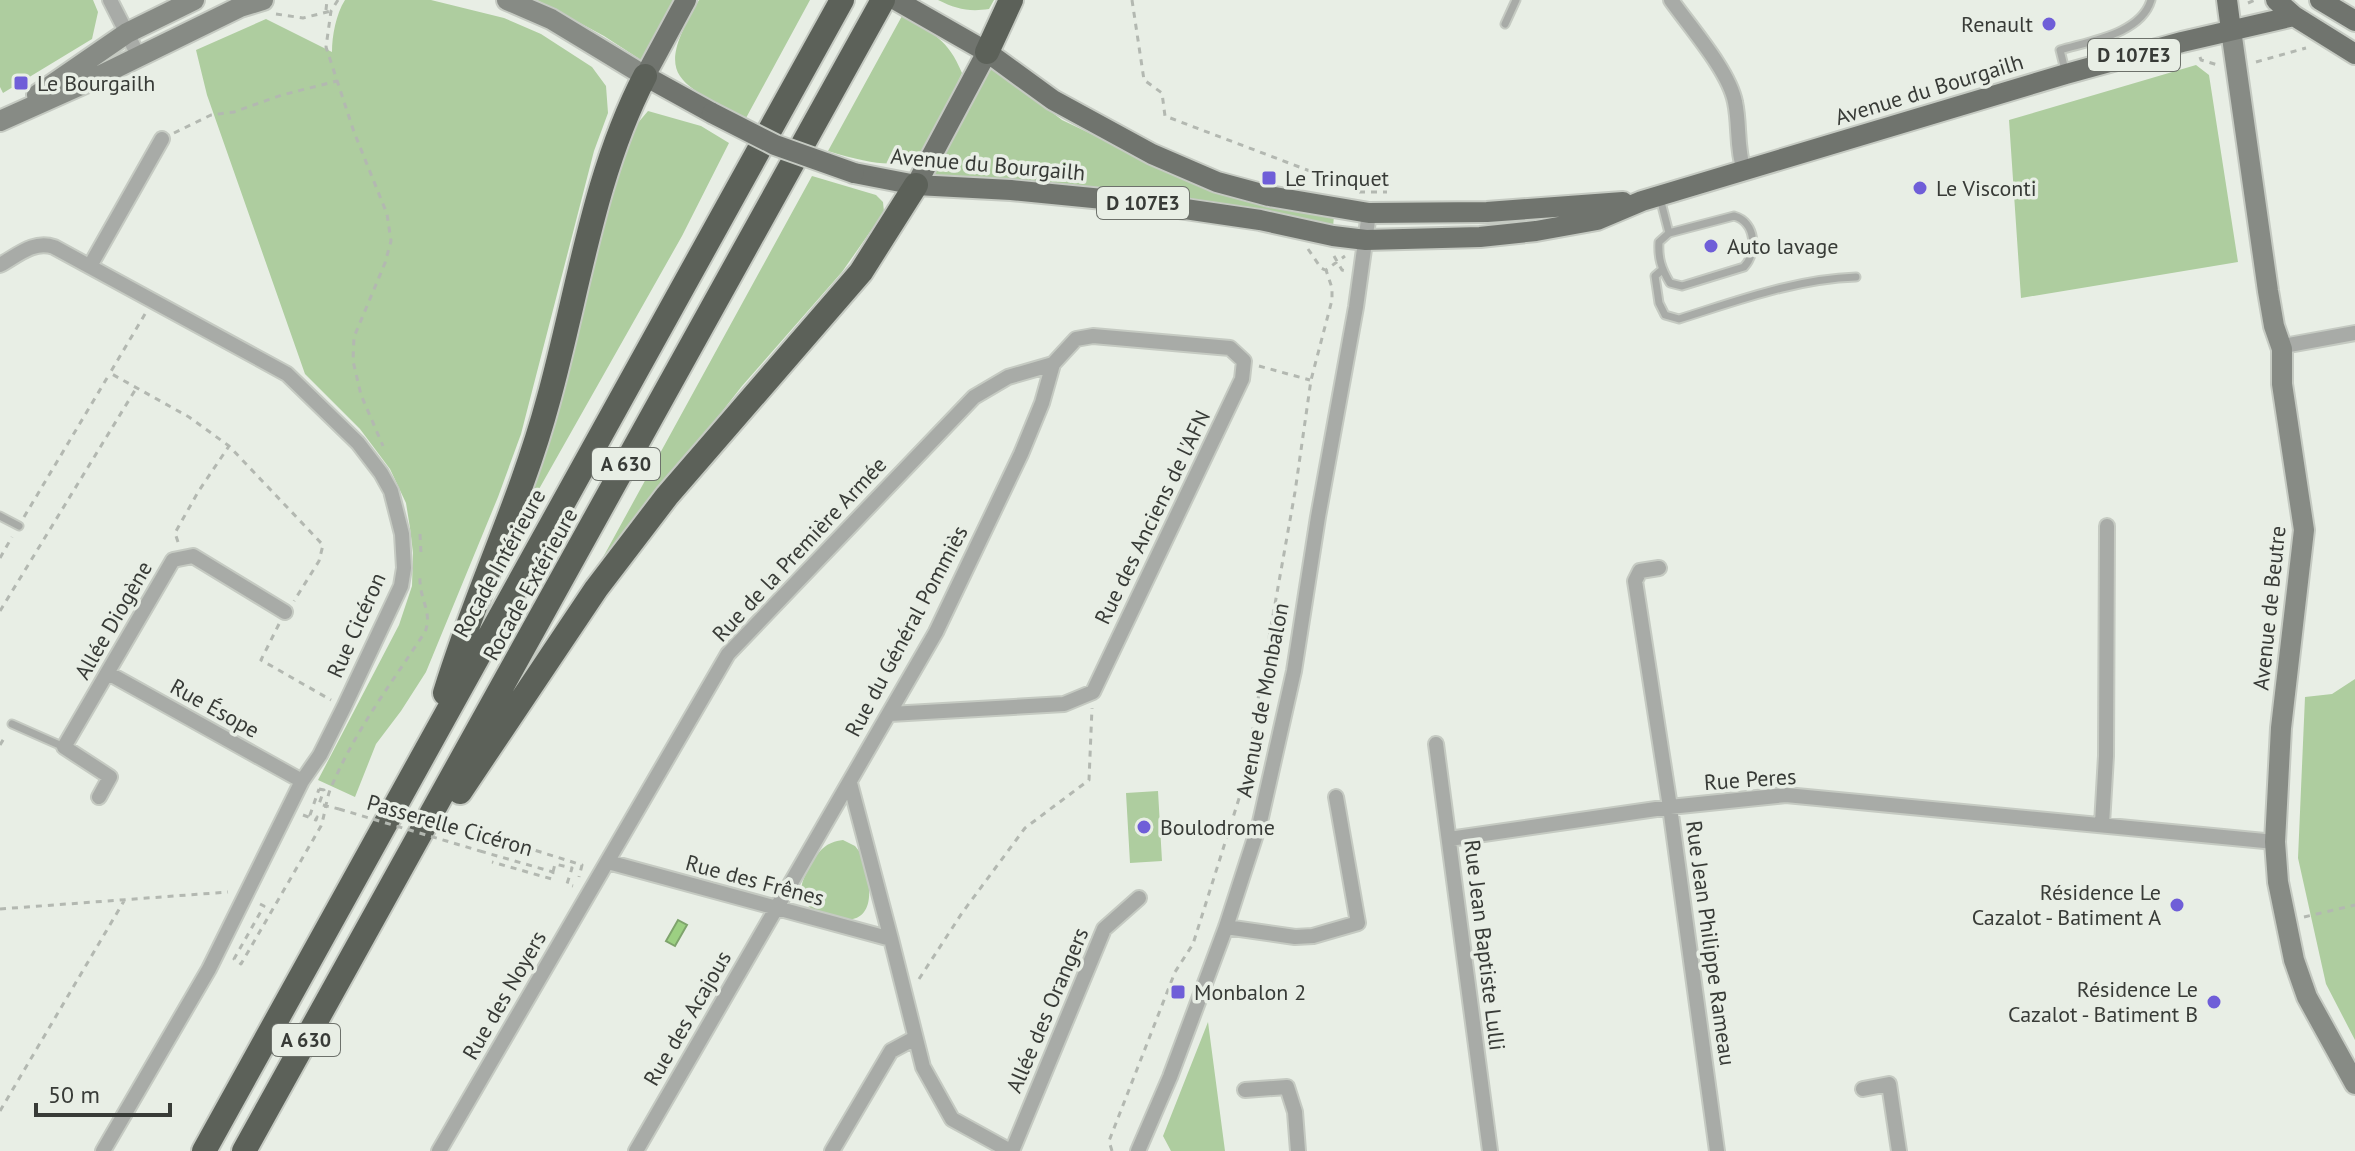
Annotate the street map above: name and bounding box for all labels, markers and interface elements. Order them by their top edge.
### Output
place label: Renault [1961,10,2034,38]
marker: Renault [2040,15,2058,33]
road number: D 107E3 [2088,39,2180,71]
street label: Avenue du Bourgailh [1832,47,2026,131]
place label: Le Bourgailh [37,69,155,97]
marker: Le Bourgailh [12,74,30,92]
street label: Avenue du Bourgailh [890,142,1086,186]
place label: Le Trinquet [1285,164,1390,192]
marker: Le Trinquet [1260,169,1278,187]
place label: Le Visconti [1936,174,2037,202]
marker: Le Visconti [1911,179,1929,197]
road number: D 107E3 [1097,187,1189,219]
place label: Auto lavage [1727,232,1838,260]
marker: Auto lavage [1702,237,1720,255]
street label: Rue des Anciens de l'AFN [1088,405,1216,629]
road number: A 630 [592,448,660,480]
street label: Rue de la Première Armée [706,451,892,647]
street label: Rocade Intérieure [447,484,551,642]
street label: Rocade Extérieure [477,503,583,665]
street label: Rue du Général Pommiès [838,521,974,741]
street label: Avenue de Beutre [2246,524,2292,692]
street label: Allée Diogène [68,556,158,684]
street label: Rue Cicéron [320,568,392,682]
street label: Avenue de Monbalon [1229,600,1295,800]
street label: Rue Ésope [165,672,265,744]
street label: Rue Peres [1703,762,1797,796]
street label: Passerelle Cicéron [364,788,536,862]
place label: Boulodrome [1160,813,1275,841]
marker: Boulodrome [1135,818,1153,836]
street label: Rue Jean Philippe Rameau [1680,819,1742,1067]
street label: Rue Jean Baptiste Lulli [1458,838,1512,1052]
street label: Rue des Frênes [683,848,827,912]
place label: Résidence Le Cazalot - Batiment A [1972,878,2161,931]
marker: Résidence Le Cazalot - Batiment A [2168,896,2186,914]
street label: Allée des Orangers [1000,923,1094,1097]
street label: Rue des Noyers [456,926,552,1064]
street label: Rue des Acajous [637,945,737,1091]
place label: Résidence Le Cazalot - Batiment B [2008,975,2198,1028]
place label: Monbalon 2 [1194,978,1306,1006]
marker: Monbalon 2 [1169,983,1187,1001]
marker: Résidence Le Cazalot - Batiment B [2205,993,2223,1011]
road number: A 630 [272,1024,340,1056]
scale bar [36,1067,170,1117]
text: 50 m [48,1079,100,1110]

